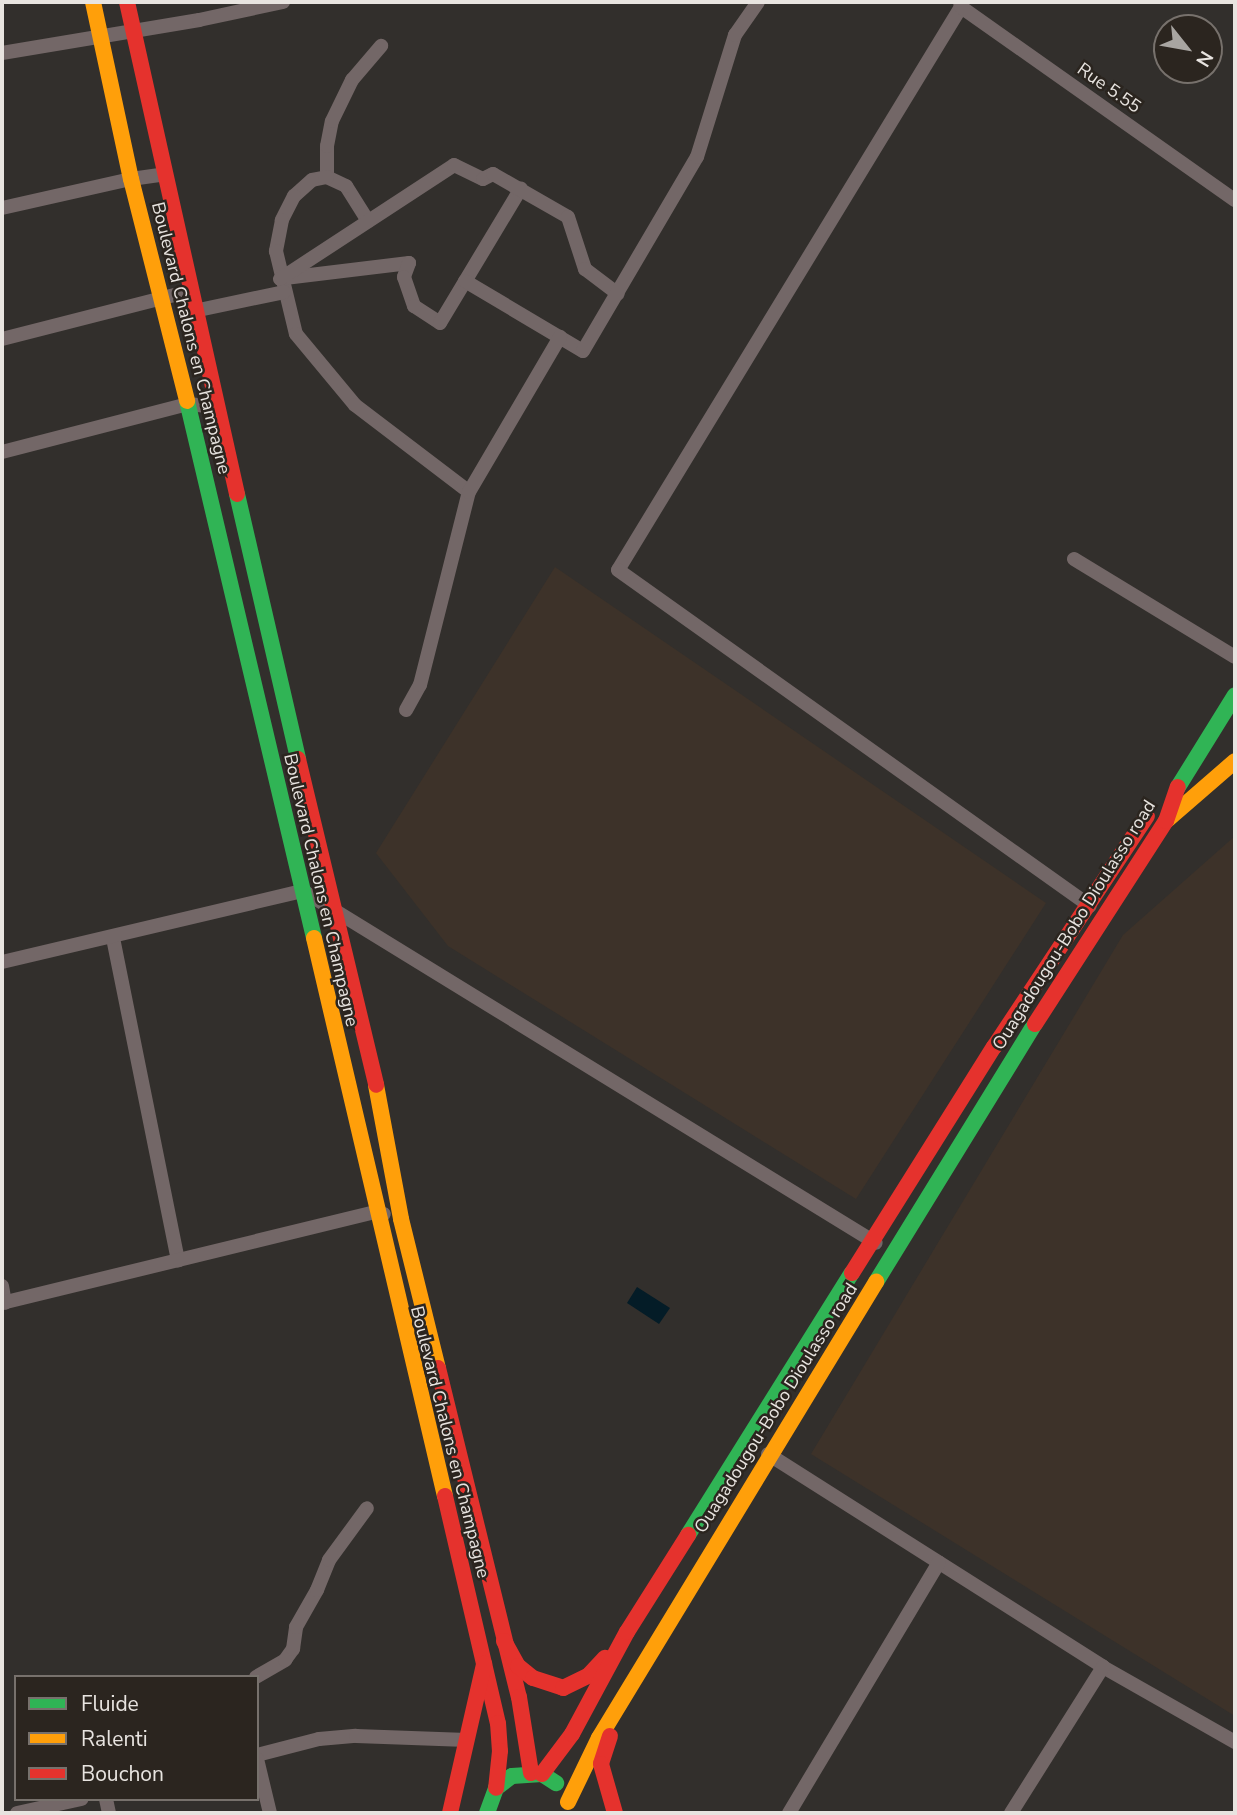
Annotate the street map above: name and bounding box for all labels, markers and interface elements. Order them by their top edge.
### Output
north arrow [1153,14,1223,84]
text: N [1189,46,1219,72]
street label: Rue 5.55 [1073,58,1145,118]
street label: Boulevard Chalons en Champagne [147,200,235,476]
street label: Boulevard Chalons en Champagne [279,751,363,1029]
street label: Ouagadougou-Bobo Dioulasso road [988,796,1160,1054]
street label: Ouagadougou-Bobo Dioulasso road [690,1279,862,1537]
street label: Boulevard Chalons en Champagne [406,1304,494,1580]
legend [14,1675,259,1801]
text: Fluide [81,1690,139,1718]
text: Ralenti [81,1725,148,1753]
text: Bouchon [81,1760,164,1788]

